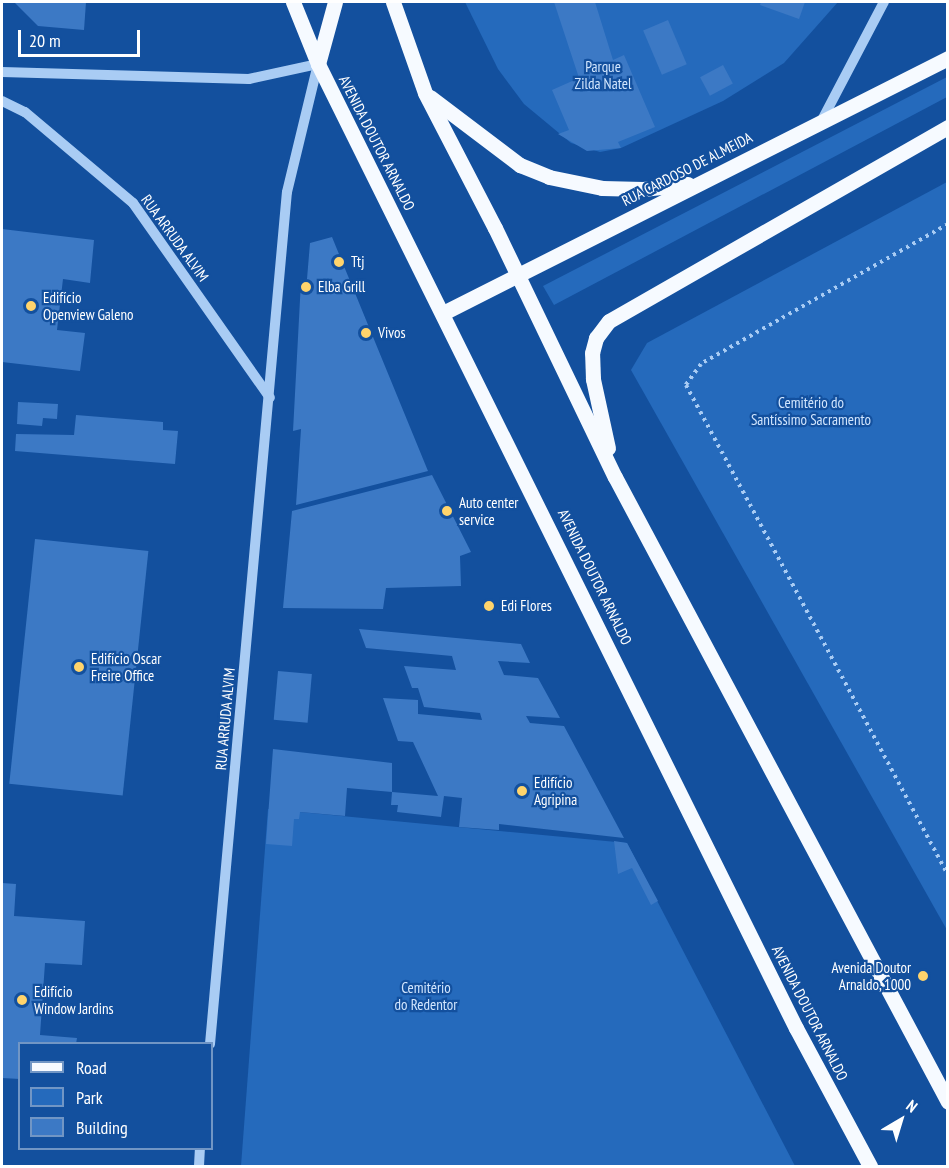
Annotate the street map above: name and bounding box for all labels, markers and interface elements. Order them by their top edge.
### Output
scale bar [21,18,142,56]
text: 20 m [29,29,61,52]
park label: Parque Zilda Natel [575,57,631,92]
street label: AVENIDA DOUTOR ARNALDO [335,72,419,214]
street label: RUA CARDOSO DE ALMEIDA [618,128,756,210]
street label: RUA ARRUDA ALVIM [137,190,213,286]
place label: Ttj [351,253,364,271]
marker: Ttj [332,255,346,269]
place label: Elba Grill [318,278,365,296]
marker: Elba Grill [299,280,313,294]
place label: Edifício Openview Galeno [43,288,134,323]
marker: Edifício Openview Galeno [24,299,38,313]
place label: Vivos [378,324,406,342]
marker: Vivos [359,326,373,340]
park label: Cemitério do Santíssimo Sacramento [751,393,871,428]
place label: Auto center service [459,493,518,528]
marker: Auto center service [440,504,454,518]
street label: AVENIDA DOUTOR ARNALDO [554,506,636,648]
place label: Edi Flores [501,597,552,615]
marker: Edi Flores [482,599,496,613]
place label: Edifício Oscar Freire Office [91,649,161,684]
marker: Edifício Oscar Freire Office [72,660,86,674]
street label: RUA ARRUDA ALVIM [211,666,239,772]
place label: Edifício Agripina [534,773,577,808]
marker: Edifício Agripina [515,784,529,798]
street label: AVENIDA DOUTOR ARNALDO [768,942,852,1084]
place label: Avenida Doutor Arnaldo, 1000 [831,958,911,993]
marker: Avenida Doutor Arnaldo, 1000 [916,969,930,983]
park label: Cemitério do Redentor [395,978,457,1013]
place label: Edifício Window Jardins [34,982,114,1017]
marker: Edifício Window Jardins [15,993,29,1007]
legend [18,1042,213,1150]
text: Road [76,1056,107,1079]
text: Park [76,1086,103,1109]
north arrow [871,1090,931,1150]
text: N [903,1095,922,1116]
text: Building [76,1116,128,1139]

